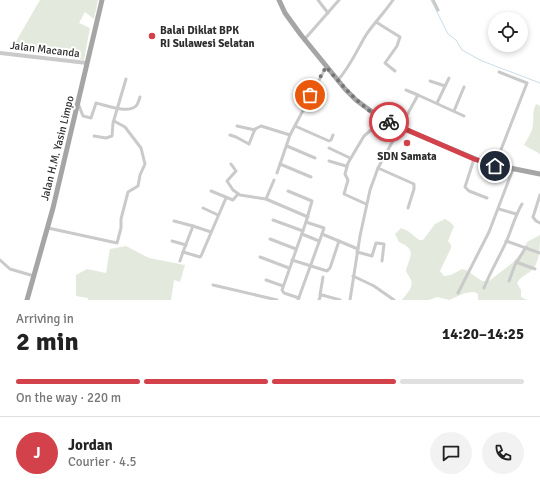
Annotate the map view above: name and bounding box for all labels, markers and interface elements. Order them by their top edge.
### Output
map controls [488,12,528,52]
button: locate [488,12,528,52]
place label: Balai Diklat BPK RI Sulawesi Selatan [160,24,255,50]
marker: Balai Diklat BPK RI Sulawesi Selatan [147,31,157,41]
street label: Jalan Macanda [9,39,81,60]
pin [293,78,327,112]
icon: bag [299,84,321,106]
street label: Jalan H.M. Yasin Limpo [38,94,77,202]
courier [369,102,409,142]
icon: bike [378,111,400,133]
marker: SDN Samata [402,138,412,148]
pin [478,149,512,183]
place label: SDN Samata [377,150,437,163]
icon: home [484,155,506,177]
text: Arriving in [16,311,74,327]
text: 14:20–14:25 [442,325,524,343]
text: 2 min [16,326,79,358]
text: On the way · 220 m [16,390,121,406]
button: chat [430,432,472,474]
button: phone [482,432,524,474]
text: Jordan [68,436,113,454]
text: J [33,444,41,462]
text: Courier · 4.5 [68,454,137,470]

